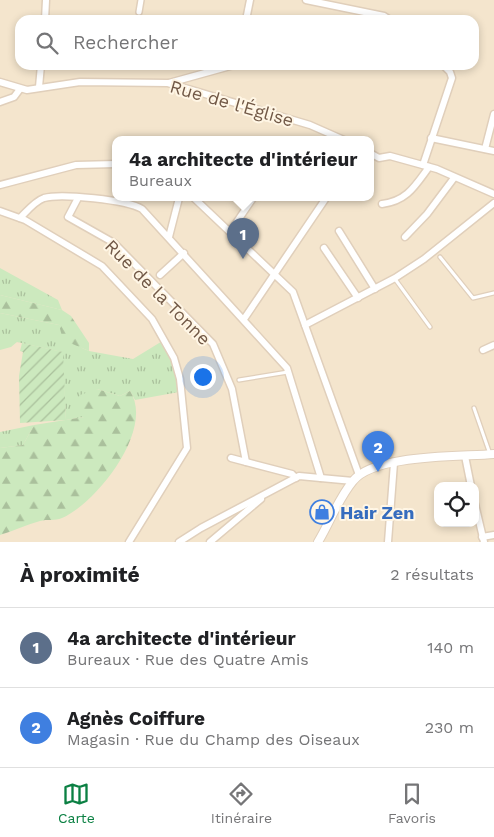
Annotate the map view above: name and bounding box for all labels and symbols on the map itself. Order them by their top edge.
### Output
street label: Rue de l'Église [168,75,296,131]
pin: 1 [227,218,259,259]
street label: Rue de la Tonne [101,235,215,349]
your location [190,364,216,390]
pin: 2 [362,431,394,472]
shop icon: Hair Zen [309,499,335,525]
place label: Hair Zen [340,502,414,523]

